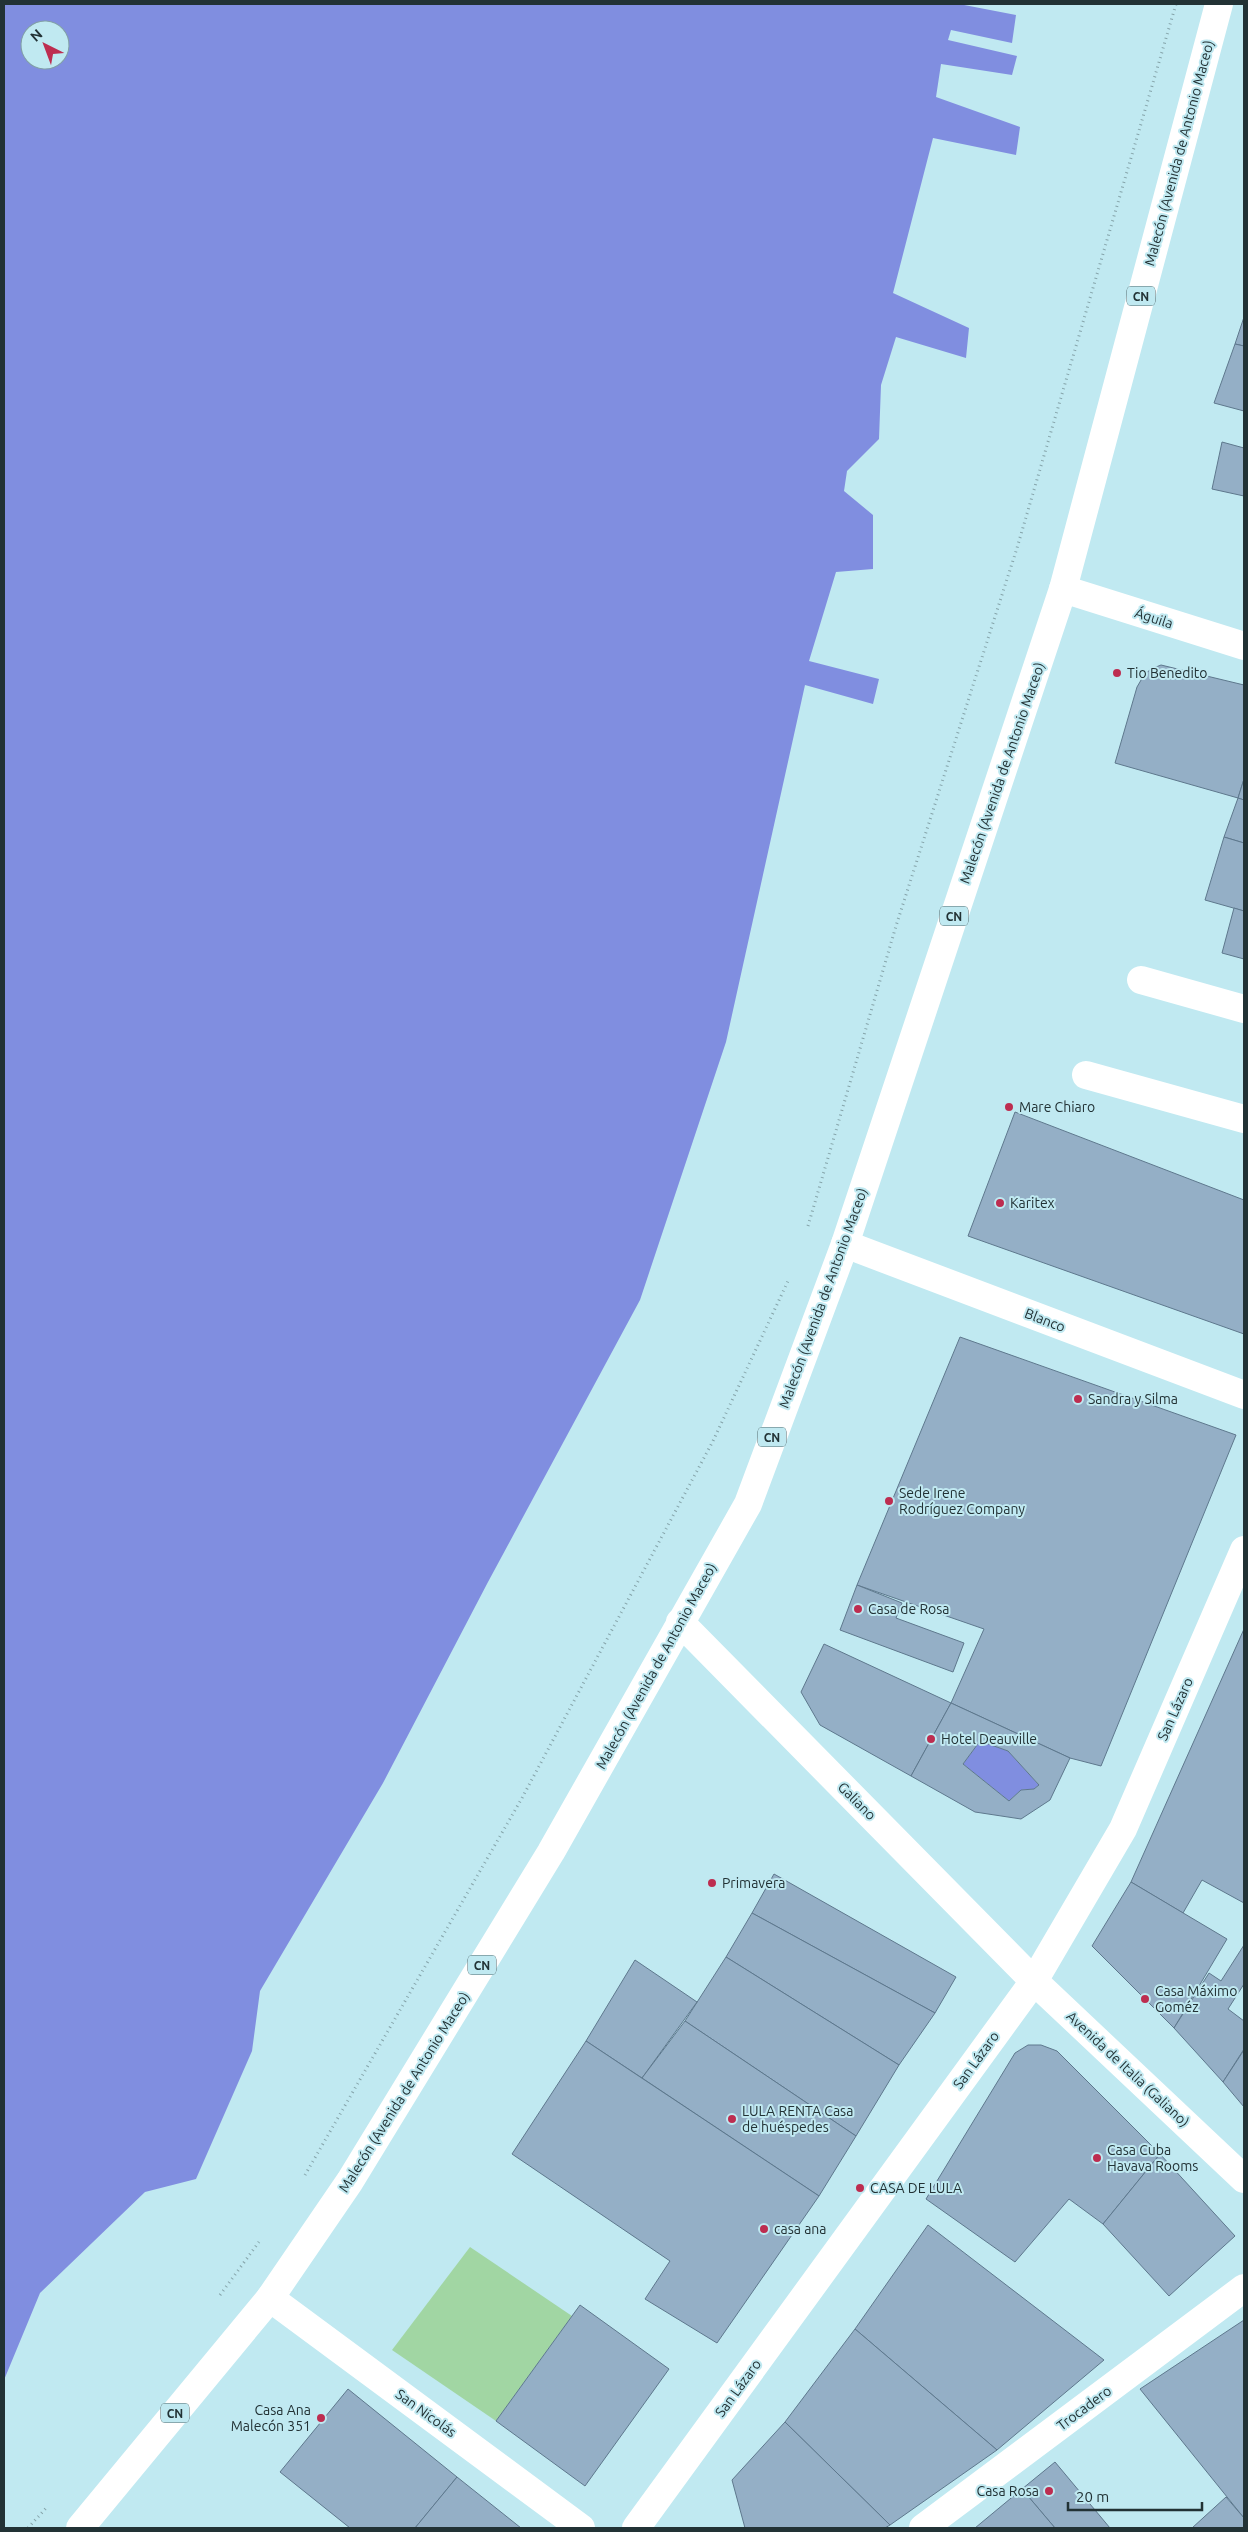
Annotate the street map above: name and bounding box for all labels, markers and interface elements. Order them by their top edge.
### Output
north arrow [20,20,70,70]
text: N [27,26,46,45]
street label: Malecón (Avenida de Antonio Maceo) [1141,38,1217,268]
road number: CN [1127,286,1155,306]
street label: Águila [1133,603,1176,632]
street label: Malecón (Avenida de Antonio Maceo) [956,660,1048,886]
place label: Tio Benedito [1127,665,1208,681]
marker: Tio Benedito [1111,667,1123,679]
road number: CN [940,906,968,926]
place label: Mare Chiaro [1019,1099,1095,1115]
marker: Mare Chiaro [1003,1101,1015,1113]
street label: Malecón (Avenida de Antonio Maceo) [776,1186,870,1410]
place label: Karitex [1010,1195,1055,1211]
marker: Karitex [994,1197,1006,1209]
street label: Blanco [1022,1305,1068,1335]
place label: Sandra y Silma [1088,1391,1178,1407]
marker: Sandra y Silma [1072,1393,1084,1405]
road number: CN [758,1428,786,1446]
place label: Sede Irene Rodríguez Company [899,1485,1025,1517]
marker: Sede Irene Rodríguez Company [883,1495,895,1507]
street label: Malecón (Avenida de Antonio Maceo) [593,1560,719,1772]
place label: Casa de Rosa [868,1601,950,1617]
marker: Casa de Rosa [852,1603,864,1615]
street label: San Lázaro [1154,1675,1196,1743]
place label: Hotel Deauville [941,1731,1037,1747]
marker: Hotel Deauville [925,1733,937,1745]
street label: Galiano [835,1779,879,1823]
place label: Primavera [722,1875,785,1891]
marker: Primavera [706,1877,718,1889]
road number: CN [468,1956,496,1974]
place label: Casa Máximo Goméz [1155,1983,1237,2015]
street label: Malecón (Avenida de Antonio Maceo) [335,1989,473,2195]
marker: Casa Máximo Goméz [1139,1993,1151,2005]
street label: Avenida de Italia (Galiano) [1063,2008,1193,2130]
street label: San Lázaro [950,2028,1002,2092]
place label: LULA RENTA Casa de huéspedes [742,2103,853,2135]
marker: LULA RENTA Casa de huéspedes [726,2113,738,2125]
place label: Casa Cuba Havava Rooms [1107,2142,1198,2174]
marker: Casa Cuba Havava Rooms [1091,2152,1103,2164]
place label: CASA DE LULA [870,2180,962,2196]
marker: CASA DE LULA [854,2182,866,2194]
place label: casa ana [774,2221,827,2237]
marker: casa ana [758,2223,770,2235]
street label: San Lázaro [712,2356,764,2420]
street label: Trocadero [1054,2382,1114,2434]
street label: San Nicolás [393,2386,459,2440]
place label: Casa Ana Malecón 351 [231,2402,311,2434]
road number: CN [161,2404,189,2422]
marker: Casa Ana Malecón 351 [315,2412,327,2424]
scale bar [1068,2480,1202,2512]
place label: Casa Rosa [977,2483,1039,2499]
marker: Casa Rosa [1043,2485,1055,2497]
text: 20 m [1076,2488,1109,2505]

